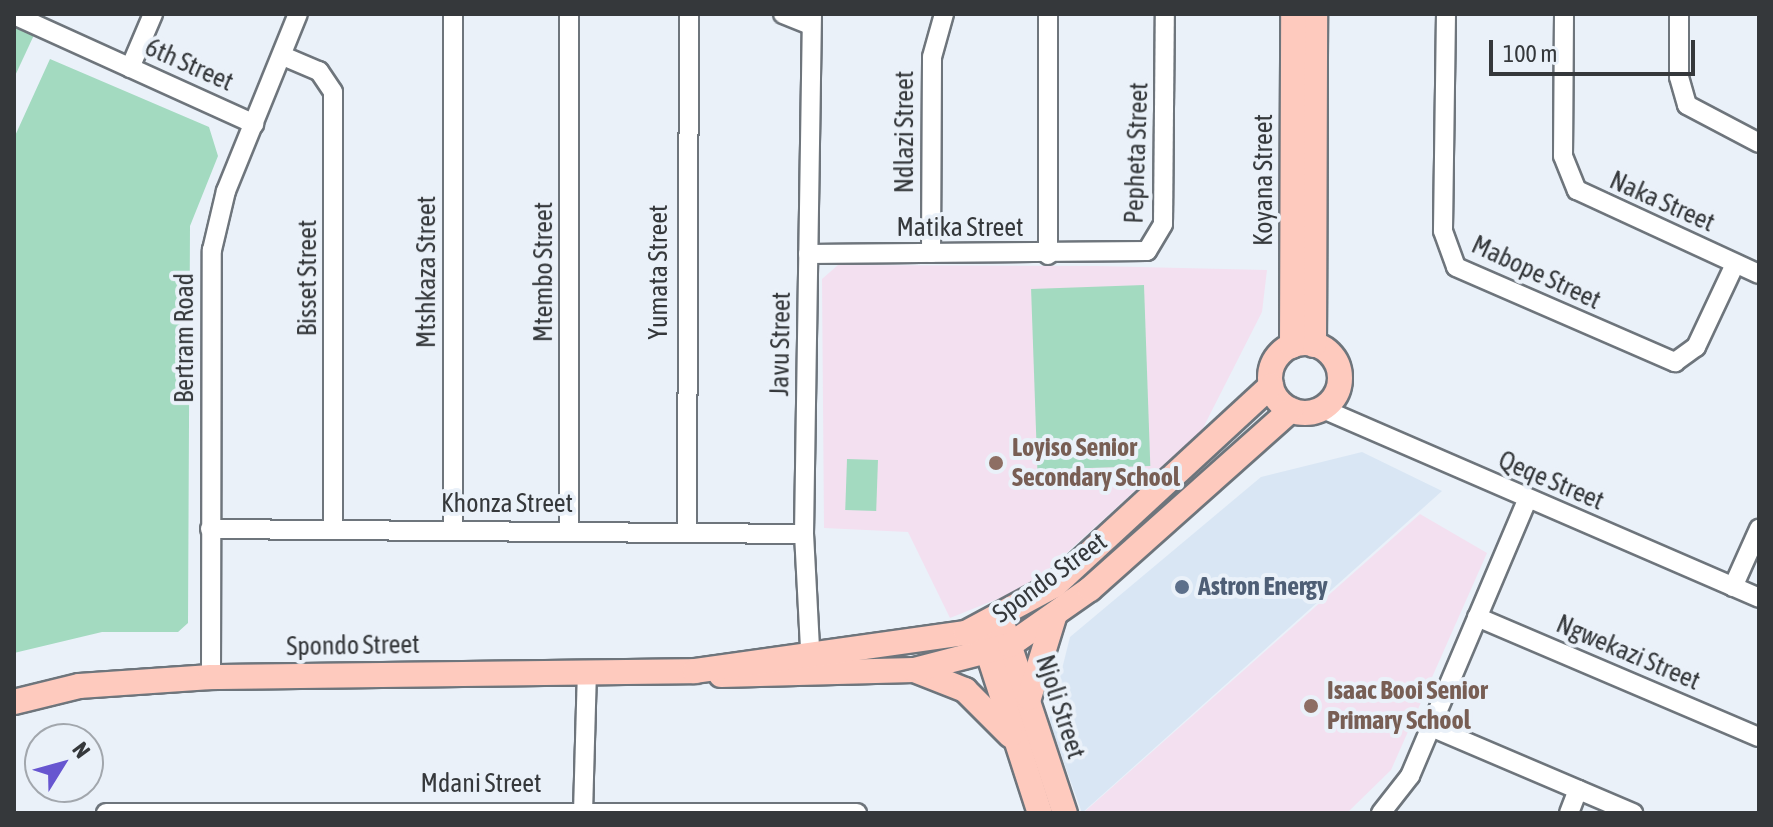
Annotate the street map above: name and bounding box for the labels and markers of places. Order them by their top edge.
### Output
place label: Loyiso Senior Secondary School [1012,432,1180,494]
marker: Loyiso Senior Secondary School [987,454,1005,472]
place label: Astron Energy [1198,571,1328,603]
marker: Astron Energy [1173,578,1191,596]
place label: Isaac Booi Senior Primary School [1327,675,1488,736]
marker: Isaac Booi Senior Primary School [1302,697,1320,715]

